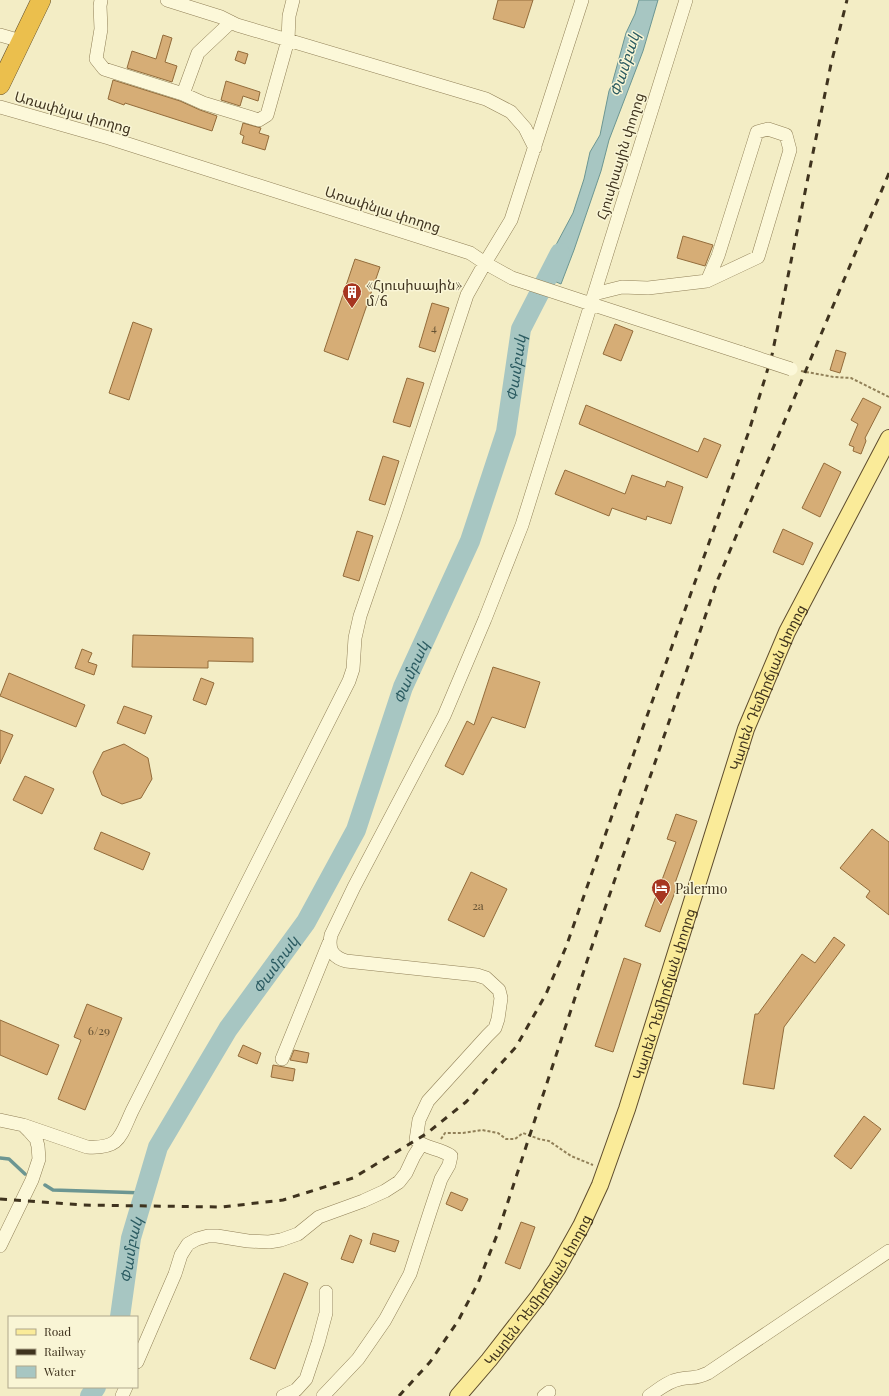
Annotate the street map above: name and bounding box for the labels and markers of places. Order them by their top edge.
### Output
place label: «Հյուսիսային» մ/ճ [366,275,462,310]
building icon: «Հյուսիսային» մ/ճ [341,281,363,309]
hotel icon: Palermo [650,877,672,905]
place label: Palermo [675,879,728,898]

